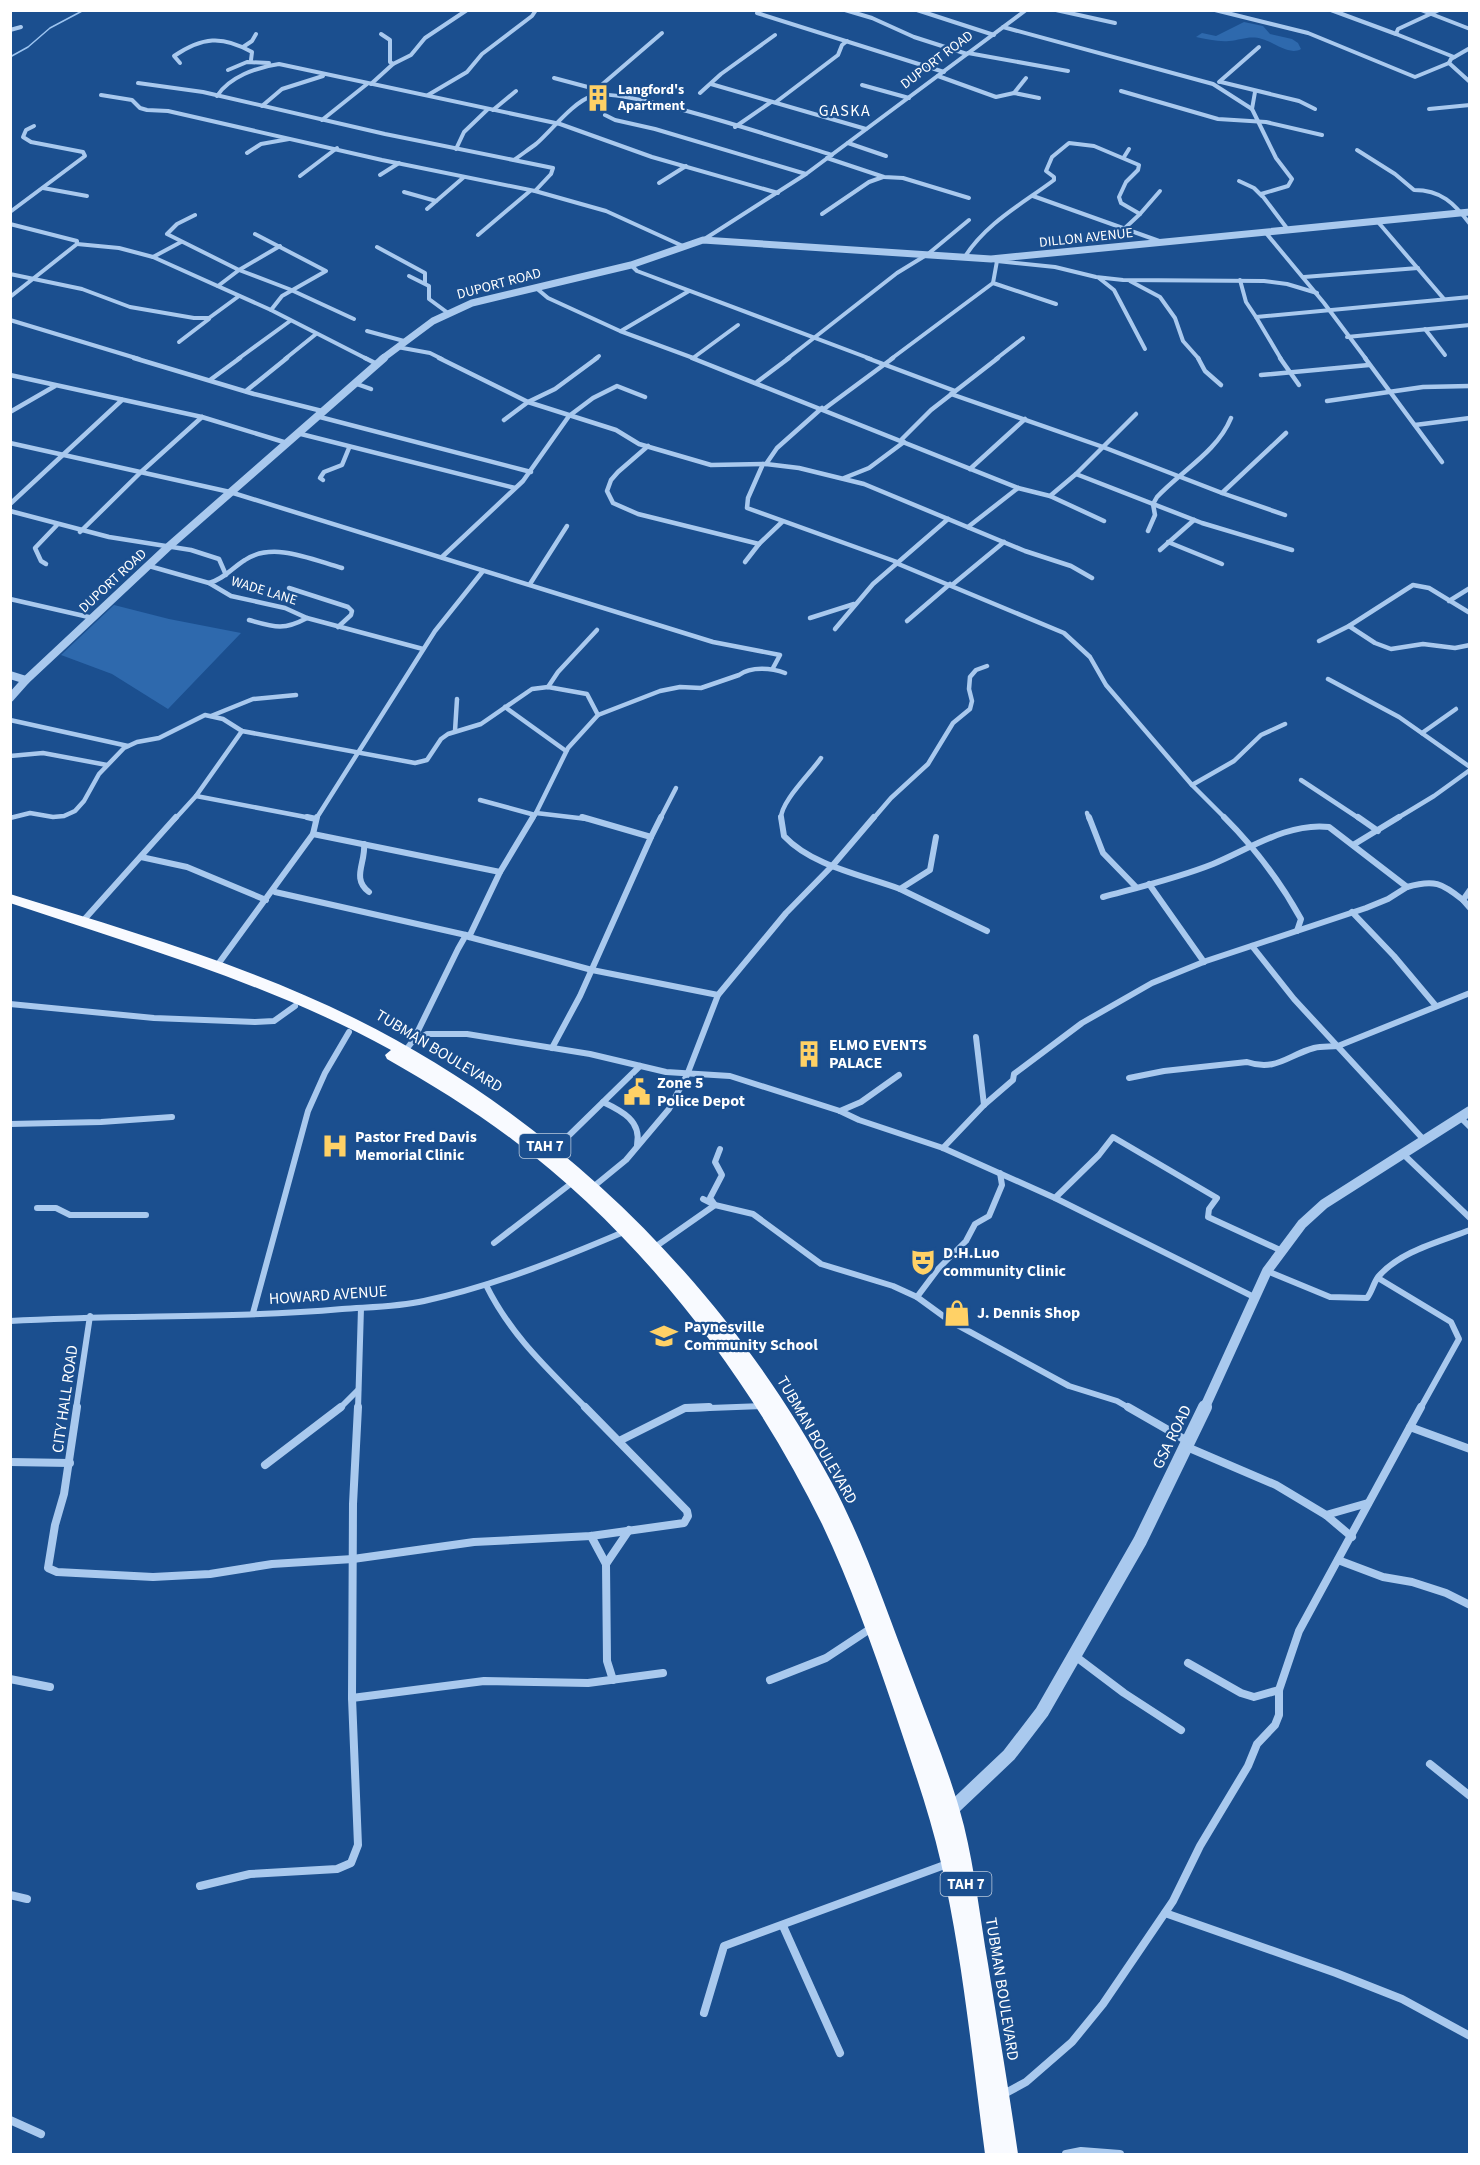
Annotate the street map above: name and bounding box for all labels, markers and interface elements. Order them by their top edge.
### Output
street label: DUPORT ROAD [897,26,977,94]
place label: Langford's Apartment [617,80,685,116]
building icon: Langford's Apartment [583,83,613,113]
district label: GASKA [819,100,871,122]
street label: DILLON AVENUE [1038,223,1134,253]
street label: DUPORT ROAD [455,263,543,305]
street label: DUPORT ROAD [75,544,151,618]
street label: WADE LANE [228,571,300,611]
street label: TUBMAN BOULEVARD [371,1004,507,1098]
place label: ELMO EVENTS PALACE [829,1034,927,1074]
building icon: ELMO EVENTS PALACE [794,1039,824,1069]
place label: Zone 5 Police Depot [657,1072,745,1112]
public building icon: Zone 5 Police Depot [622,1077,652,1107]
place label: Pastor Fred Davis Memorial Clinic [355,1126,477,1166]
hospital icon: Pastor Fred Davis Memorial Clinic [320,1131,350,1161]
road number: TAH 7 [520,1134,570,1158]
place label: D.H.Luo community Clinic [943,1242,1067,1282]
theatre icon: D.H.Luo community Clinic [908,1247,938,1277]
street label: HOWARD AVENUE [268,1280,388,1310]
shop icon: J. Dennis Shop [942,1298,972,1328]
place label: J. Dennis Shop [977,1302,1080,1324]
place label: Paynesville Community School [684,1316,818,1356]
school or university icon: Paynesville Community School [649,1321,679,1351]
street label: CITY HALL ROAD [47,1344,83,1454]
street label: TUBMAN BOULEVARD [771,1372,863,1508]
street label: GSA ROAD [1147,1401,1197,1473]
road number: TAH 7 [940,1872,992,1896]
street label: TUBMAN BOULEVARD [980,1916,1024,2062]

